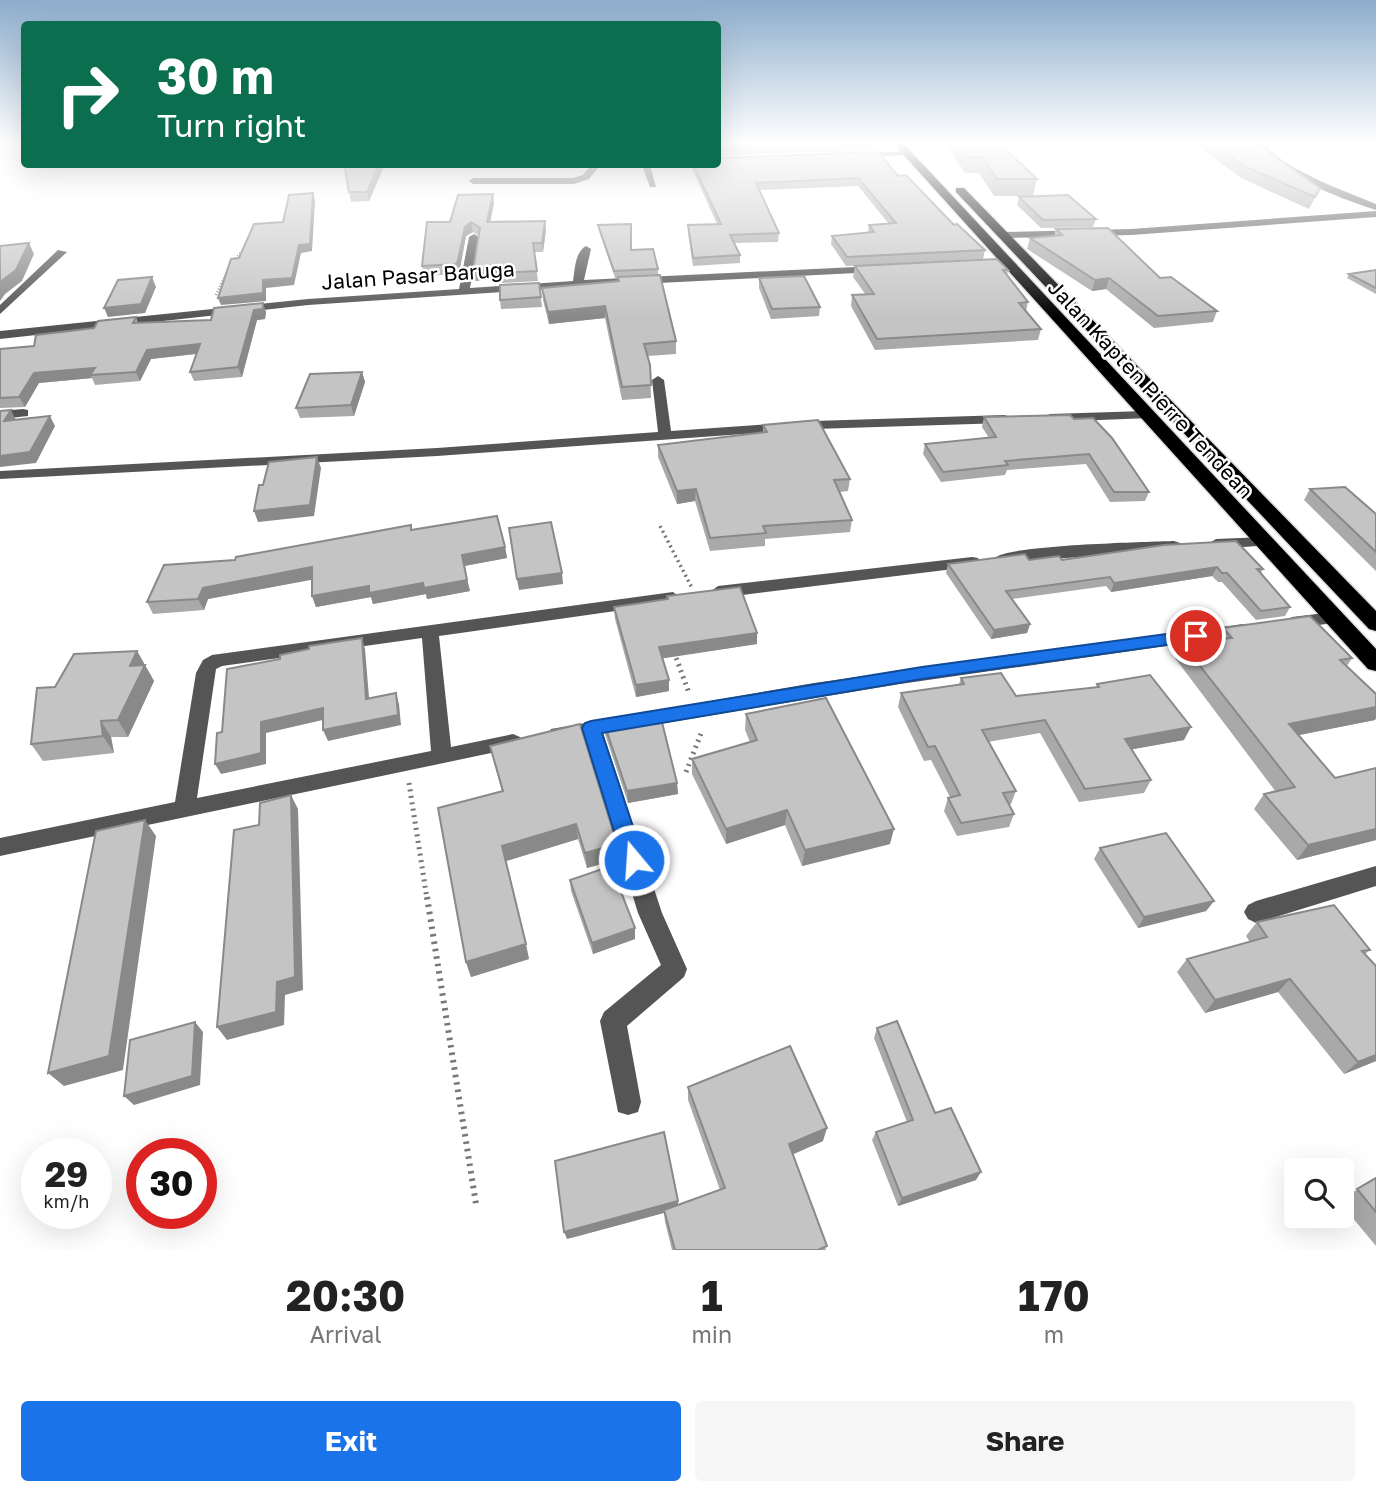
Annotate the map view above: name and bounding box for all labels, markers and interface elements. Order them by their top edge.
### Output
text: 30 m [157,46,274,105]
icon: right [42,49,133,140]
text: Turn right [157,106,306,144]
street label: Jalan Pasar Baruga [320,255,516,295]
street label: Jalan Kapten Pierre Tendean [1043,274,1259,504]
pin [1166,606,1226,666]
icon: arrive [1177,617,1215,655]
position arrow [597,823,671,897]
speed limit sign: 30 [126,1138,217,1229]
text: 29 [45,1153,88,1195]
map controls [1284,1158,1354,1228]
button: search [1284,1158,1354,1228]
text: km/h [44,1190,89,1212]
text: 20:30 [286,1270,405,1320]
text: 1 [701,1270,723,1320]
text: 170 [1018,1270,1090,1320]
text: Arrival [310,1320,382,1348]
text: min [691,1320,732,1348]
text: m [1044,1320,1064,1348]
button: Exit [21,1401,681,1481]
button: Share [695,1401,1355,1481]

